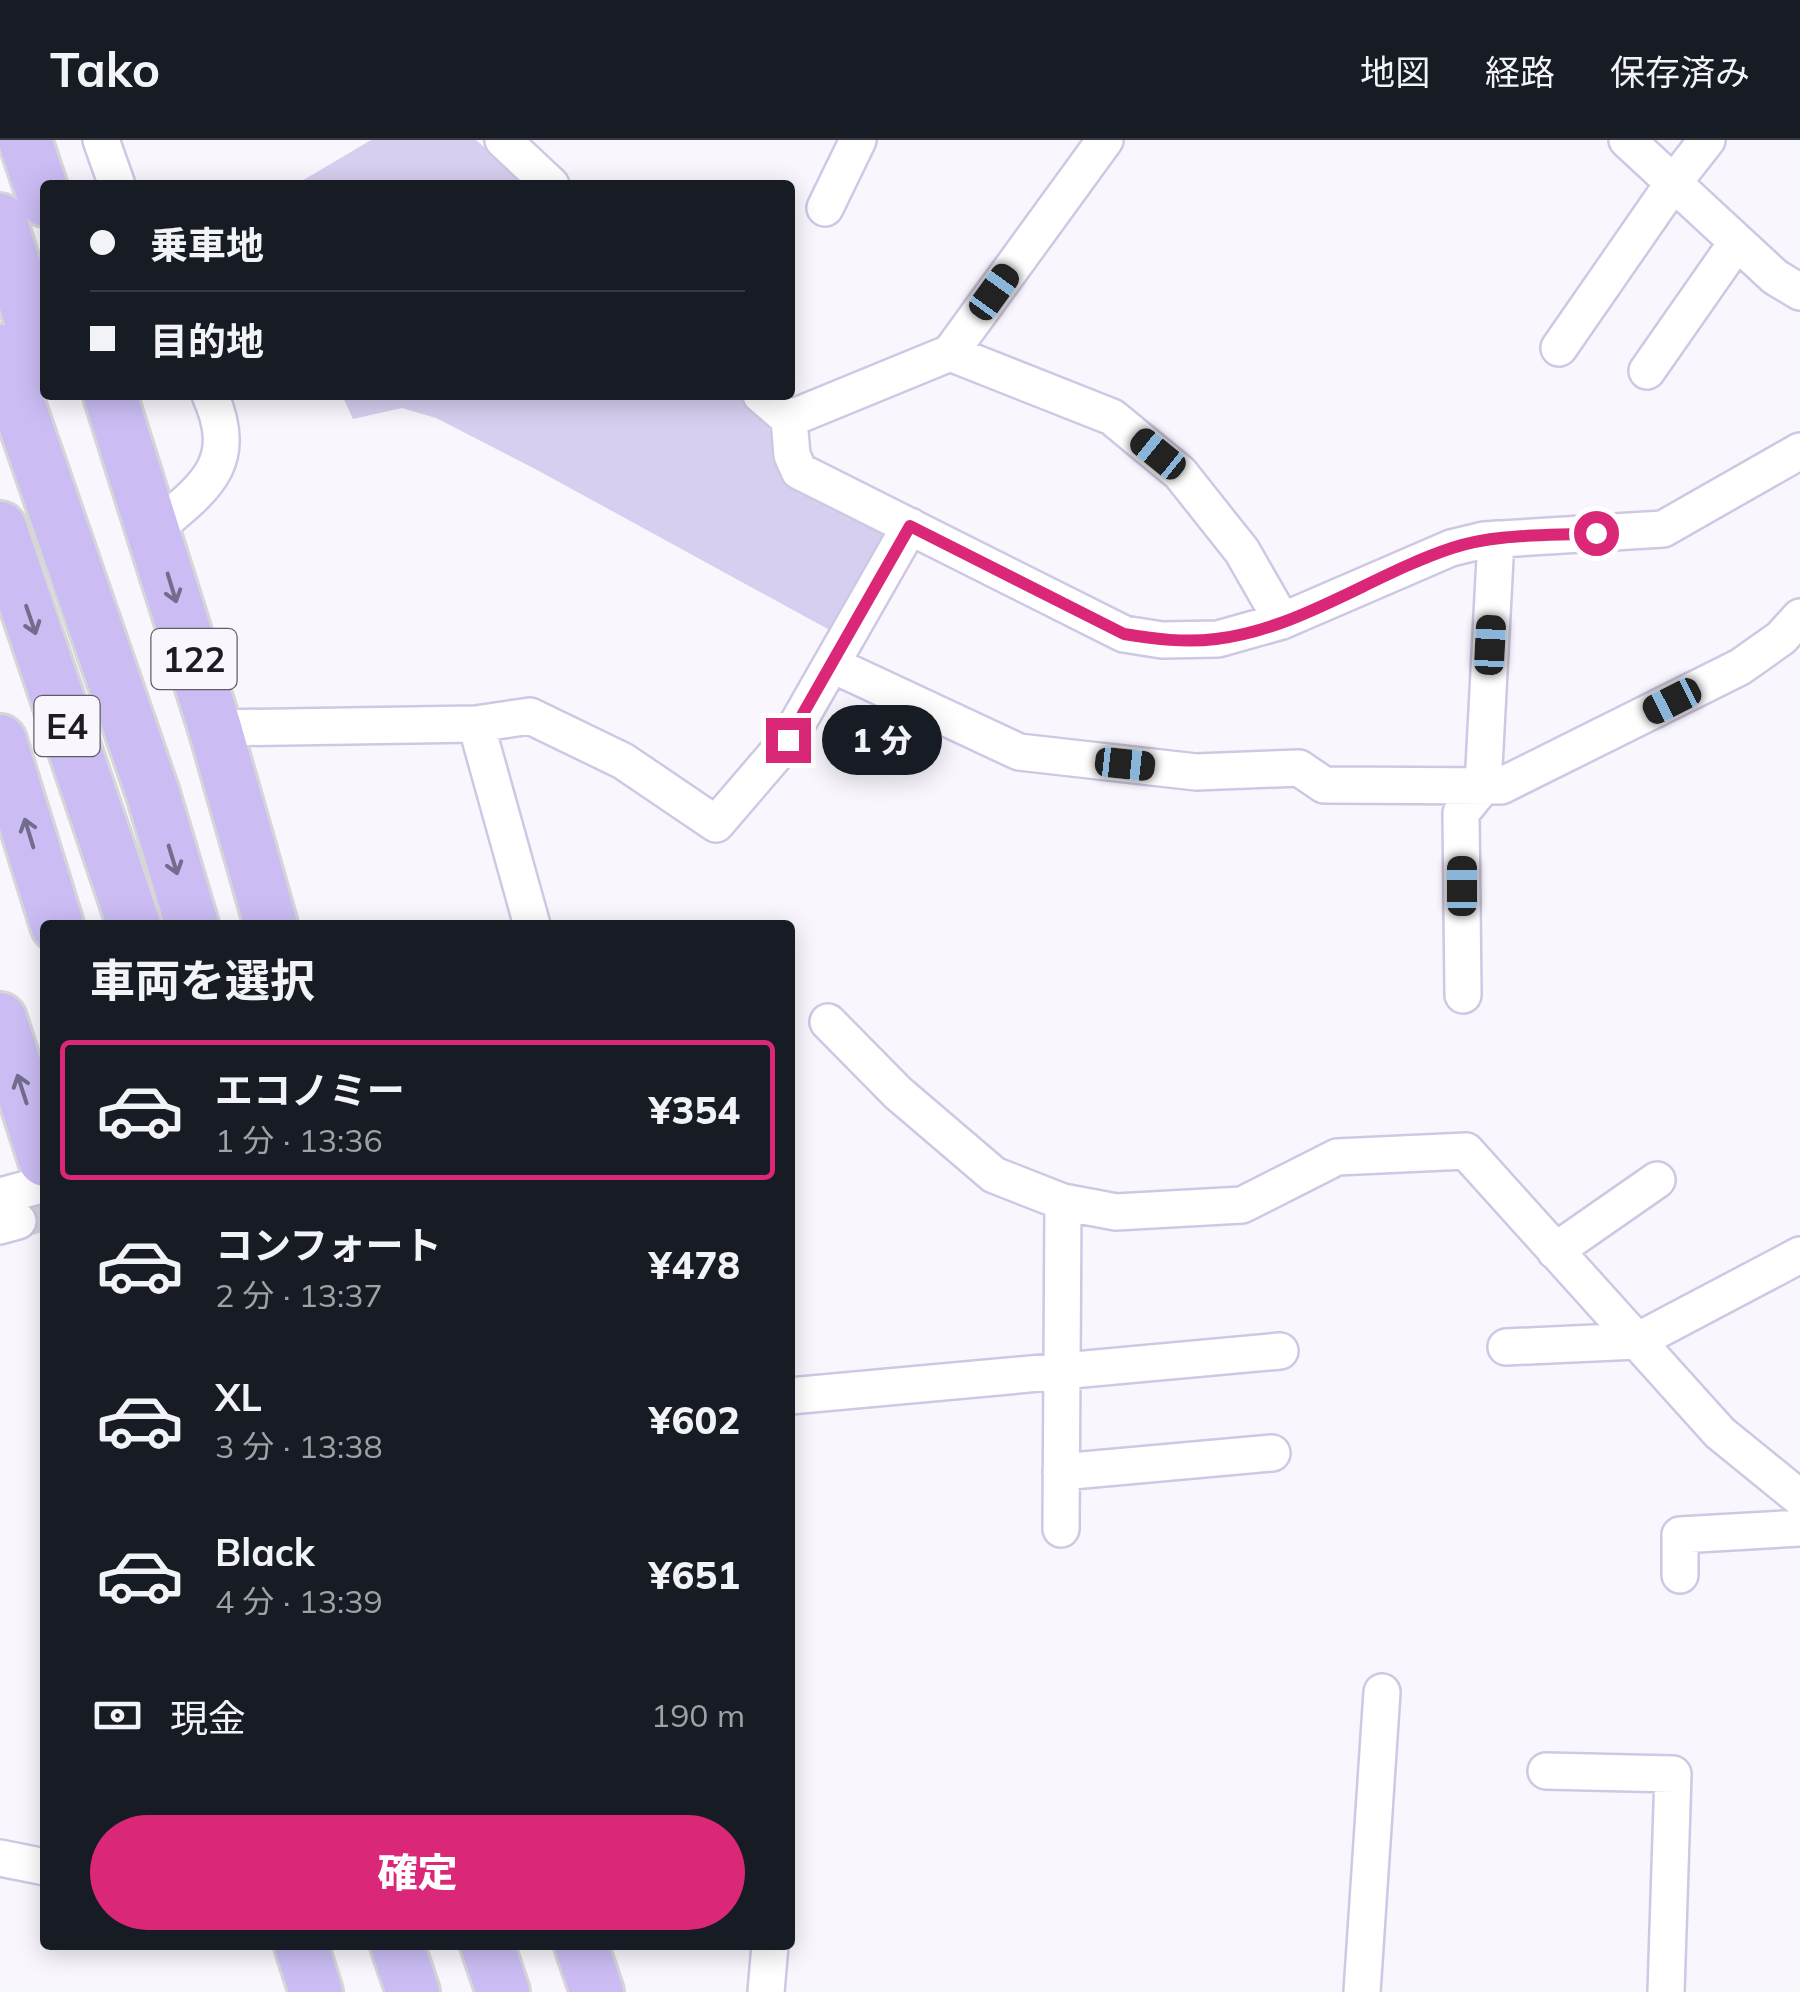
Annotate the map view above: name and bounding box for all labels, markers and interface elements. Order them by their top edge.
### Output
text: Tako [50,39,160,99]
text: 地図 [1360,50,1430,94]
text: 経路 [1485,50,1555,94]
text: 保存済み [1610,50,1750,94]
text: 乗車地 [150,221,264,269]
car [964,259,1024,325]
text: 目的地 [150,317,264,365]
car [1125,423,1191,485]
route start [1574,511,1619,556]
one-way arrow [164,571,182,603]
one-way arrow [24,604,42,636]
car [1473,614,1507,676]
road number: 122 [152,629,236,689]
car [1638,674,1706,728]
road number: E4 [34,696,100,756]
callout: 1 分 [823,705,943,775]
route end [766,718,811,763]
text: 1 分 [852,720,912,760]
car [1094,746,1156,782]
one-way arrow [18,818,36,850]
one-way arrow [165,843,183,875]
car [1447,856,1477,916]
text: 車両を選択 [90,952,315,1008]
icon: car [95,1065,185,1155]
text: エコノミー [215,1066,405,1114]
one-way arrow [12,1074,30,1106]
text: ¥354 [649,1086,740,1134]
text: 1 分 · 13:36 [215,1120,383,1160]
icon: car [95,1220,185,1310]
text: コンフォート [215,1221,442,1269]
text: ¥478 [649,1241,740,1289]
text: 2 分 · 13:37 [215,1275,383,1315]
text: XL [215,1373,262,1421]
icon: car [95,1375,185,1465]
text: ¥602 [649,1396,740,1444]
text: 3 分 · 13:38 [215,1426,383,1466]
text: Black [215,1528,315,1576]
icon: car [95,1530,185,1620]
text: ¥651 [649,1551,740,1599]
text: 4 分 · 13:39 [215,1581,383,1621]
icon: cash [90,1688,145,1743]
text: 現金 [170,1694,246,1742]
text: 190 m [651,1695,745,1735]
button: 確定 [90,1815,745,1930]

